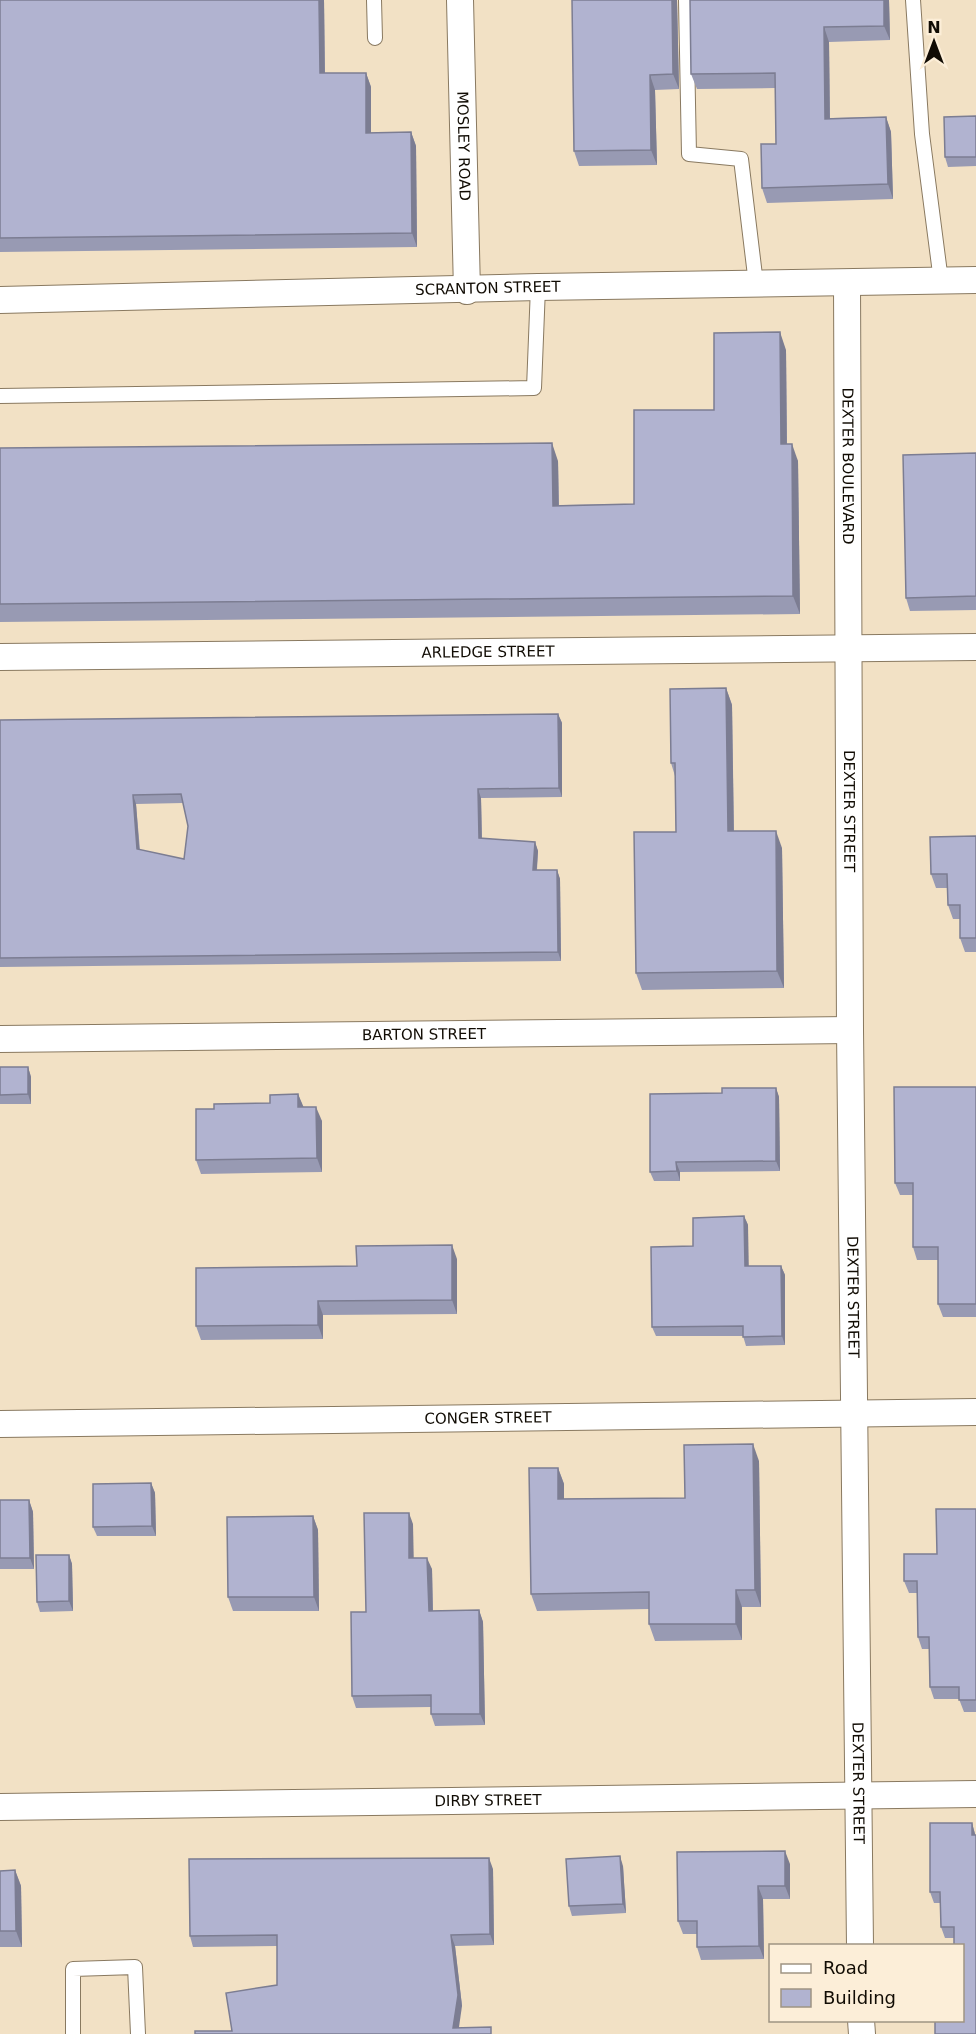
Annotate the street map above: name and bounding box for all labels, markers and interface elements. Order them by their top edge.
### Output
north arrow [904,12,964,72]
text: N [927,18,941,37]
street label: MOSLEY ROAD [453,91,474,201]
street label: SCRANTON STREET [415,278,562,299]
street label: DEXTER BOULEVARD [838,387,857,545]
street label: ARLEDGE STREET [421,642,556,662]
street label: DEXTER STREET [840,750,858,873]
street label: BARTON STREET [362,1025,487,1044]
street label: DEXTER STREET [843,1236,863,1359]
street label: CONGER STREET [424,1408,552,1428]
street label: DEXTER STREET [849,1722,868,1845]
street label: DIRBY STREET [434,1791,542,1810]
legend [769,1944,964,2022]
text: Road [823,1957,868,1978]
text: Building [823,1987,896,2008]

